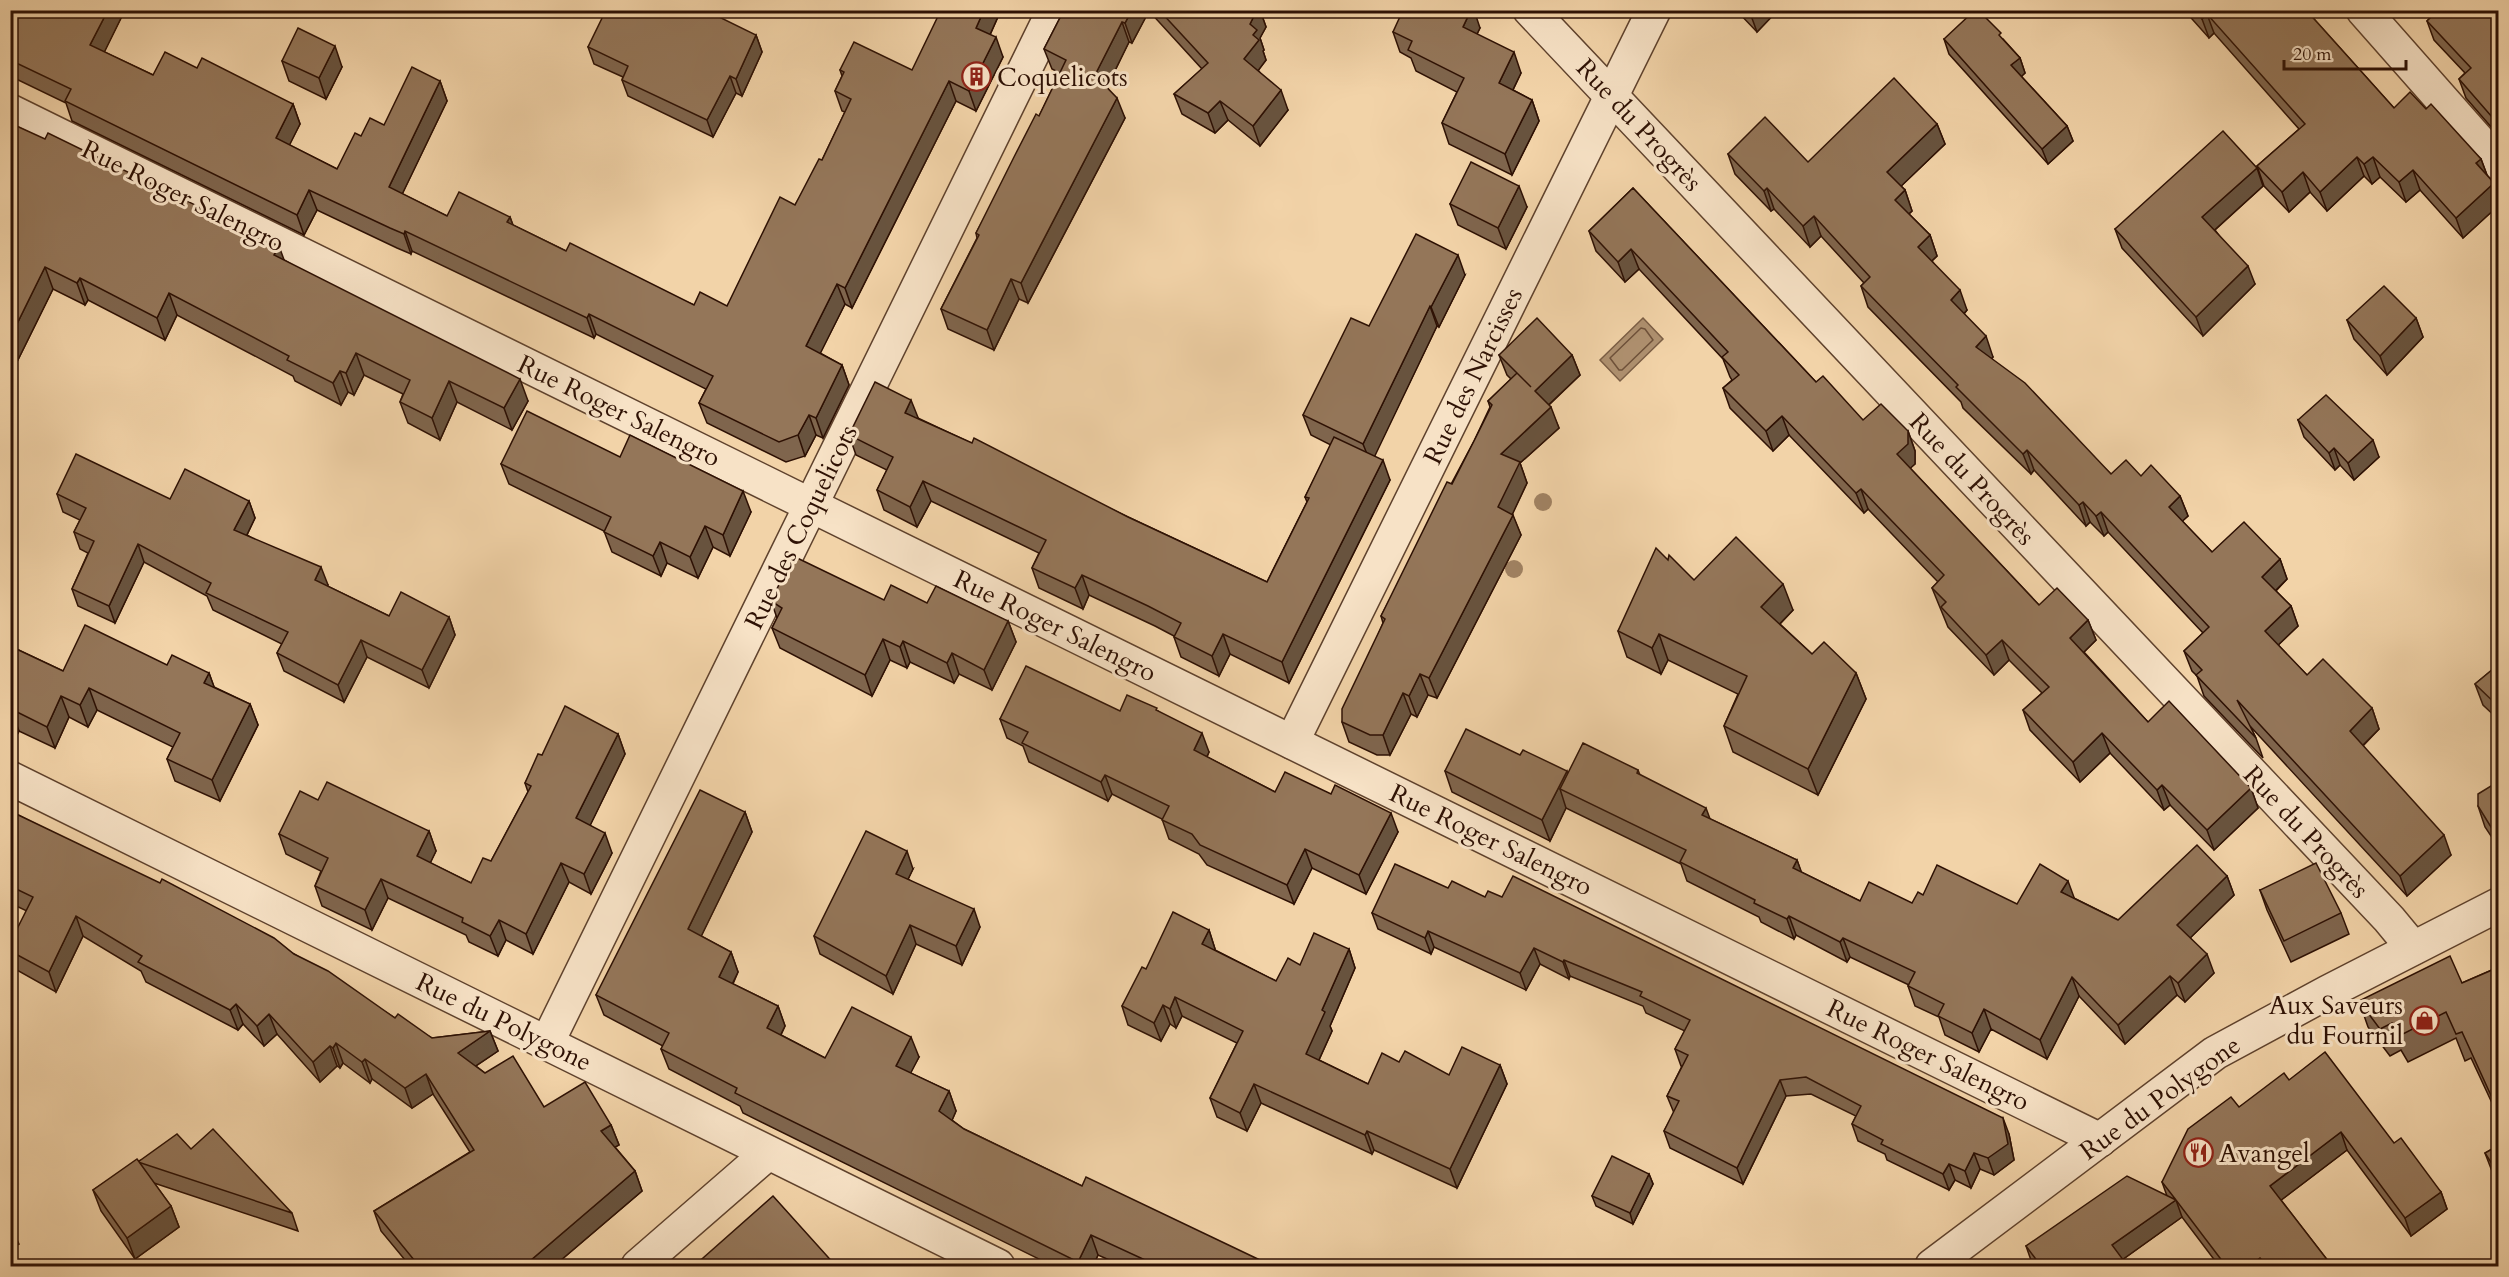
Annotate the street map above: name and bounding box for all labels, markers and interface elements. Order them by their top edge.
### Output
scale bar [2284,33,2406,71]
text: 20 m [2293,42,2332,67]
street label: Rue du Progrès [1568,51,1710,199]
place label: Coquelicots [997,60,1128,95]
building icon: Coquelicots [960,61,992,93]
street label: Rue Roger Salengro [76,132,290,260]
street label: Rue des Narcisses [1415,282,1531,470]
street label: Rue Roger Salengro [512,347,726,475]
street label: Rue du Progrès [1901,405,2043,553]
street label: Rue des Coquelicots [736,419,866,635]
street label: Rue Roger Salengro [948,562,1162,690]
street label: Rue du Progrès [2235,758,2377,906]
street label: Rue Roger Salengro [1384,776,1598,904]
street label: Rue du Polygone [410,964,598,1080]
place label: Aux Saveurs du Fournil [2269,988,2403,1053]
street label: Rue Roger Salengro [1821,991,2035,1119]
shop icon: Aux Saveurs du Fournil [2408,1004,2440,1036]
street label: Rue du Polygone [2072,1028,2248,1168]
place label: Avangel [2219,1136,2310,1171]
restaurant icon: Avangel [2182,1137,2214,1169]

